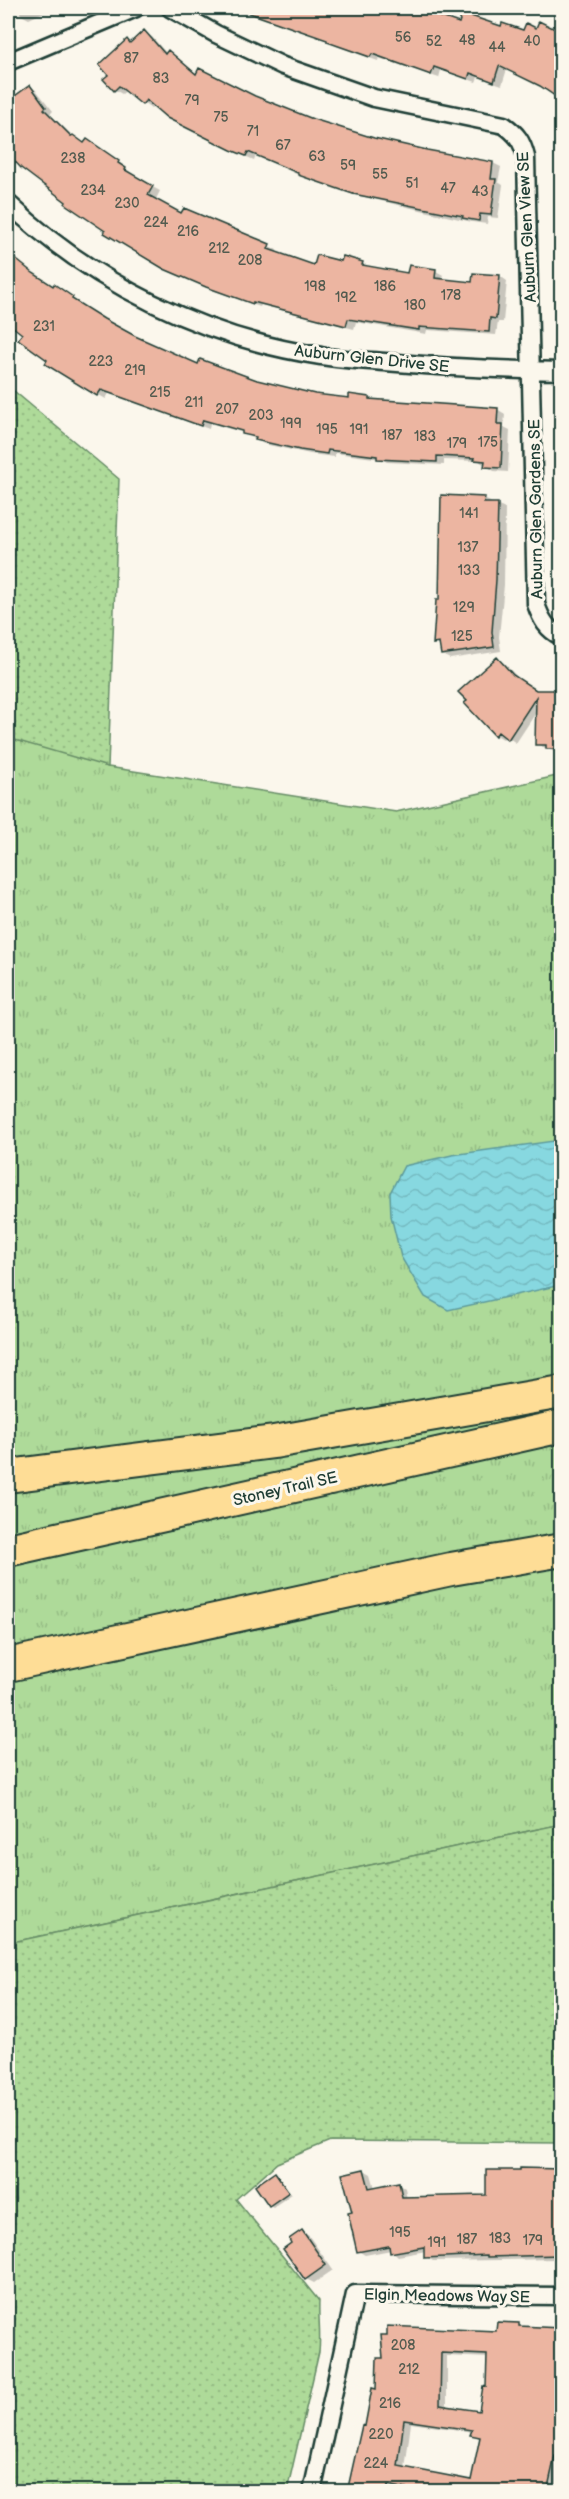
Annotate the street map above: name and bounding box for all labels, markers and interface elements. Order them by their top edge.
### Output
house number: 56 [395,29,412,46]
house number: 48 [459,32,475,49]
house number: 52 [426,33,443,50]
house number: 40 [524,33,540,50]
house number: 44 [488,39,506,56]
house number: 87 [123,50,139,67]
house number: 83 [153,70,169,87]
house number: 79 [185,92,199,109]
house number: 75 [214,109,228,126]
house number: 71 [247,123,259,140]
house number: 67 [275,137,291,154]
house number: 63 [308,148,326,165]
house number: 238 [61,150,85,167]
street label: Auburn Glen View SE [514,151,541,303]
house number: 59 [340,157,356,174]
house number: 55 [372,166,388,183]
house number: 51 [405,175,419,192]
house number: 47 [440,180,456,197]
house number: 234 [80,182,106,199]
house number: 43 [471,183,489,200]
house number: 230 [115,195,139,212]
house number: 224 [144,214,169,231]
house number: 216 [177,223,199,240]
house number: 212 [208,240,231,257]
house number: 208 [238,252,262,269]
house number: 198 [304,278,326,295]
house number: 186 [374,278,397,295]
house number: 178 [441,287,461,304]
house number: 192 [335,289,358,306]
house number: 180 [404,297,426,314]
house number: 231 [33,318,55,335]
street label: Auburn Glen Drive SE [294,342,450,377]
house number: 223 [89,353,113,370]
house number: 219 [124,362,146,379]
house number: 215 [149,384,171,401]
house number: 211 [185,394,203,411]
house number: 207 [215,401,239,418]
house number: 203 [248,407,274,424]
house number: 199 [280,415,302,432]
street label: Auburn Glen Gardens SE [525,419,548,599]
house number: 195 [316,421,338,438]
house number: 191 [350,421,368,438]
house number: 187 [382,427,402,444]
house number: 183 [414,428,436,445]
house number: 175 [478,434,498,451]
house number: 179 [447,435,467,452]
house number: 141 [459,505,479,522]
house number: 137 [458,539,479,556]
house number: 133 [458,562,480,579]
house number: 129 [453,599,475,616]
house number: 125 [451,628,473,645]
street label: Stoney Trail SE [231,1468,339,1511]
house number: 195 [389,2224,411,2241]
house number: 183 [489,2230,511,2247]
house number: 187 [457,2231,477,2248]
house number: 179 [523,2232,543,2249]
house number: 191 [428,2234,446,2251]
street label: Elgin Meadows Way SE [364,2286,530,2307]
house number: 208 [391,2337,415,2354]
house number: 212 [398,2361,421,2378]
house number: 216 [379,2395,401,2412]
house number: 220 [369,2426,393,2443]
house number: 224 [364,2455,389,2472]

